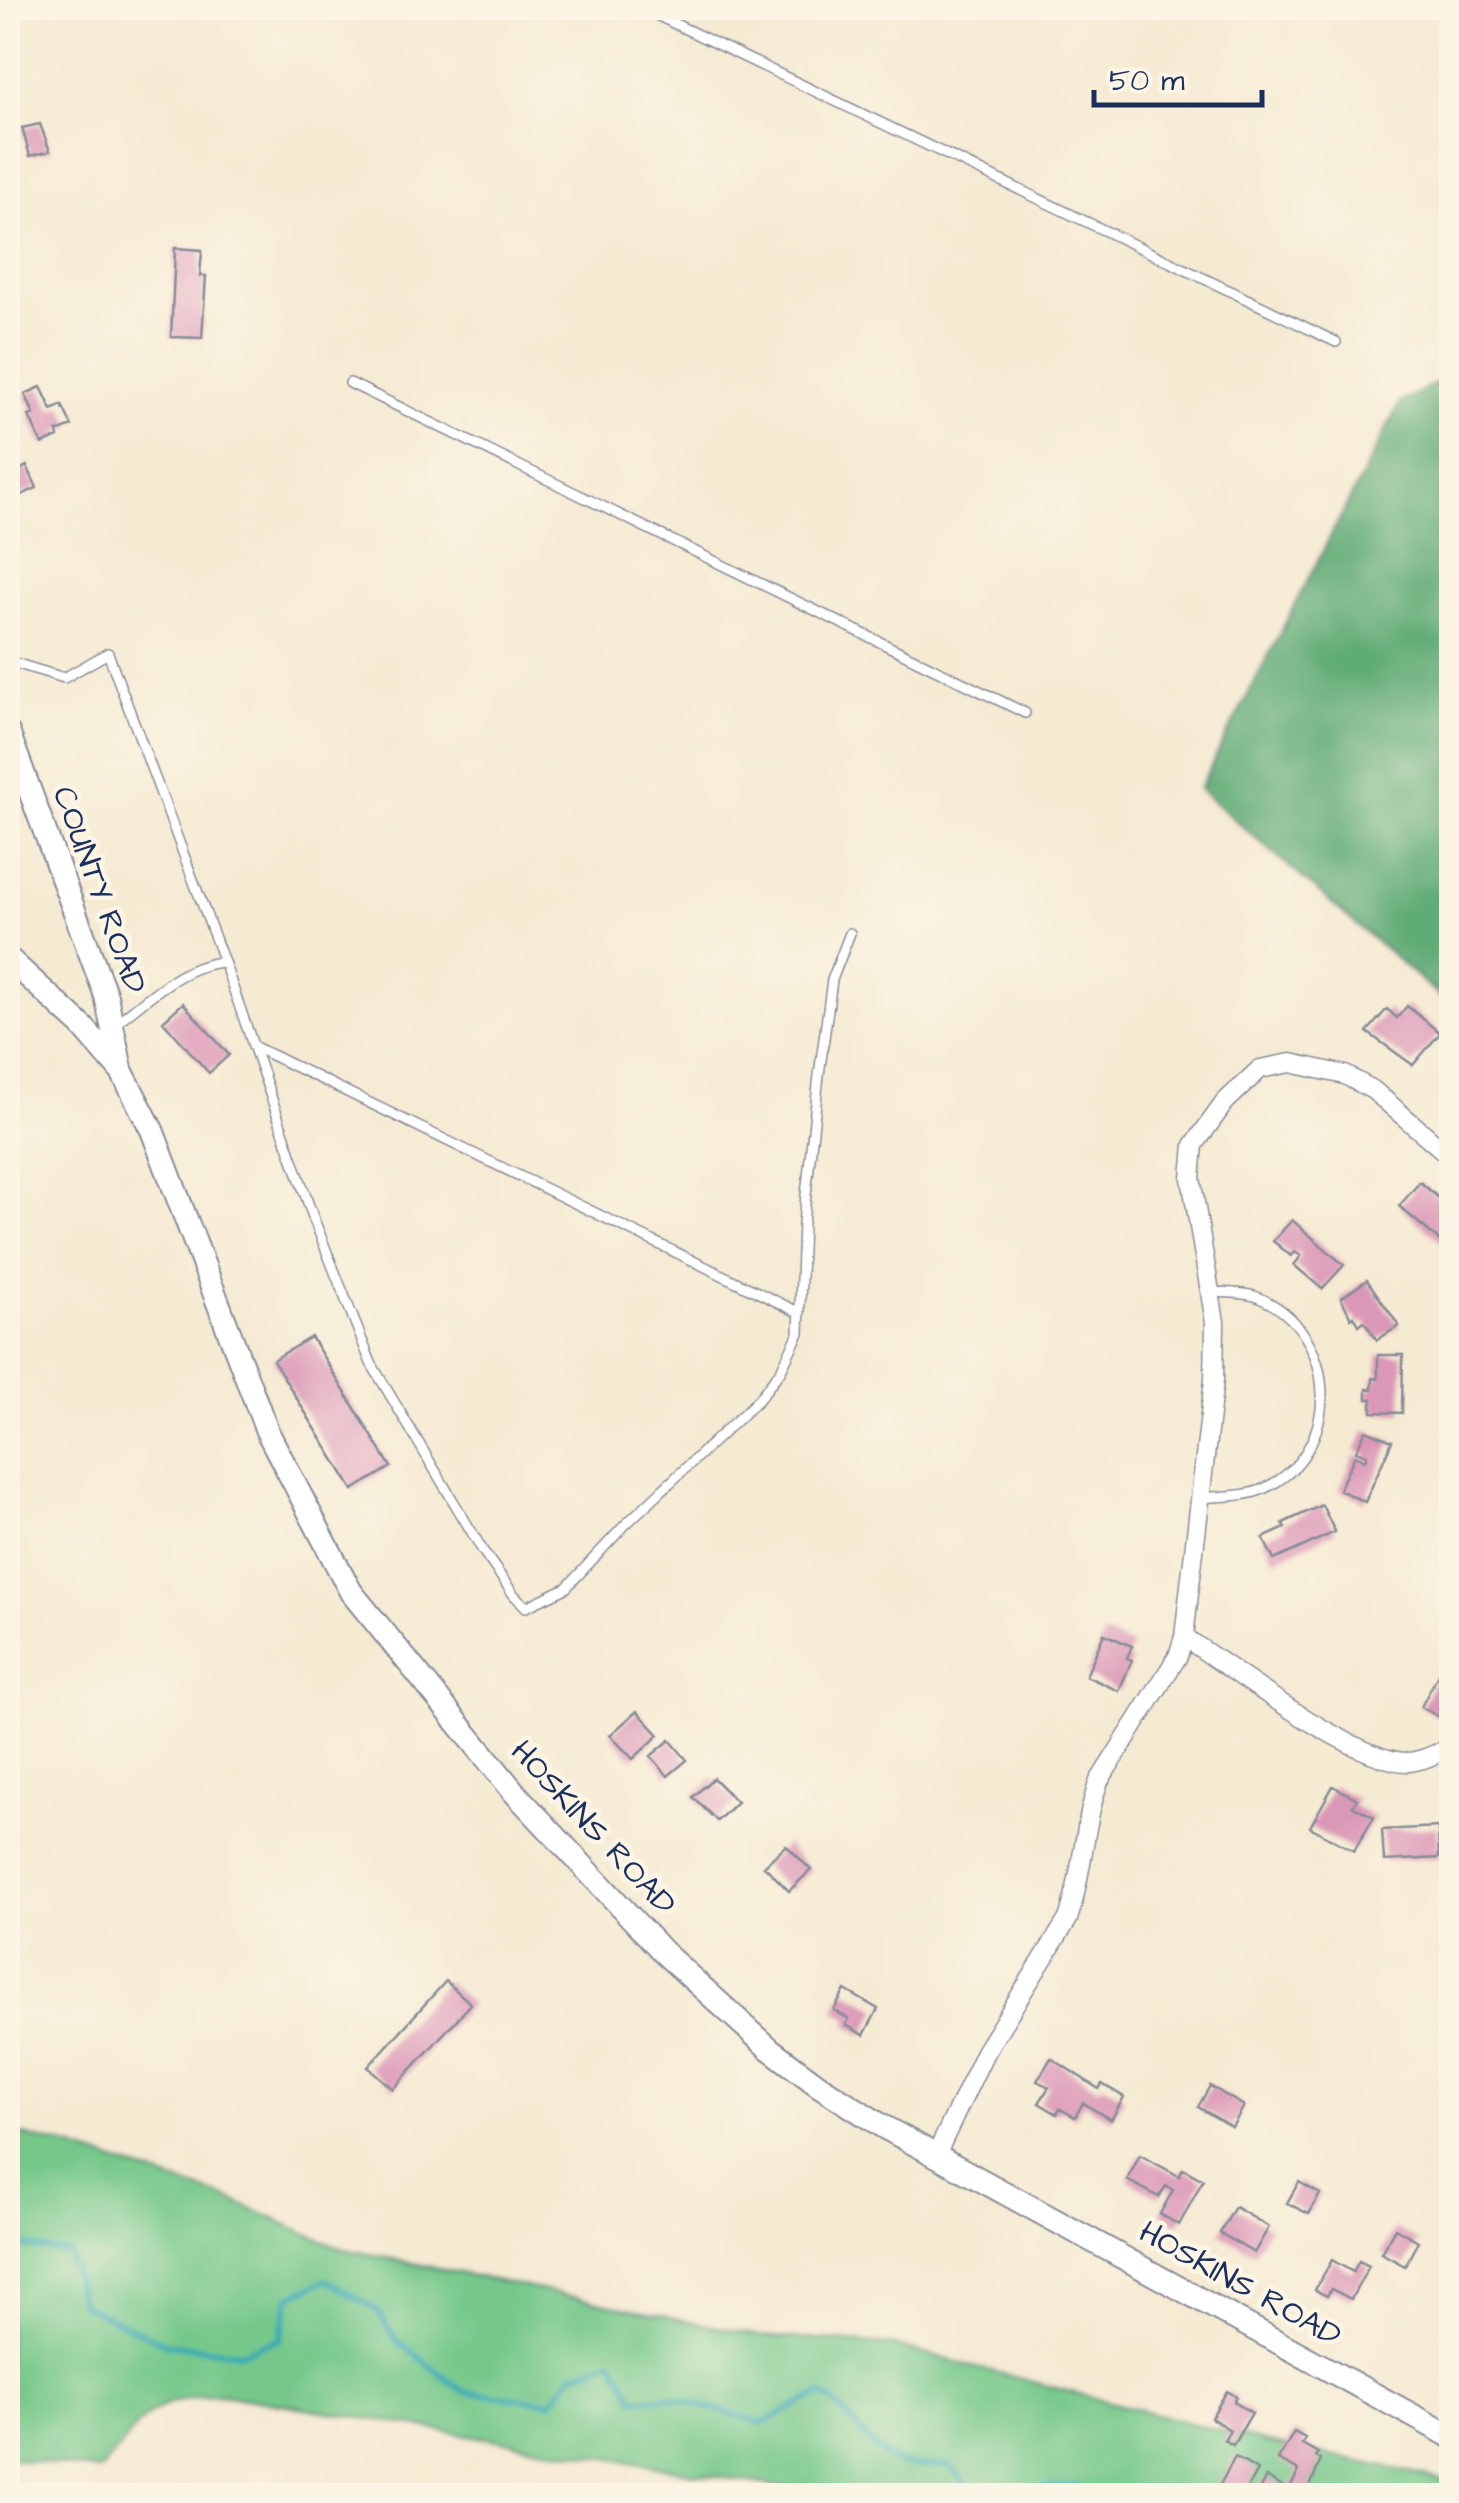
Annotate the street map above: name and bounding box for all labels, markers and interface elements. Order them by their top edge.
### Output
scale bar [1094,45,1262,107]
text: 50 m [1109,60,1185,102]
street label: COUNTY ROAD [41,780,157,1000]
street label: HOSKINS ROAD [500,1731,686,1925]
street label: HOSKINS ROAD [1131,2210,1349,2358]

